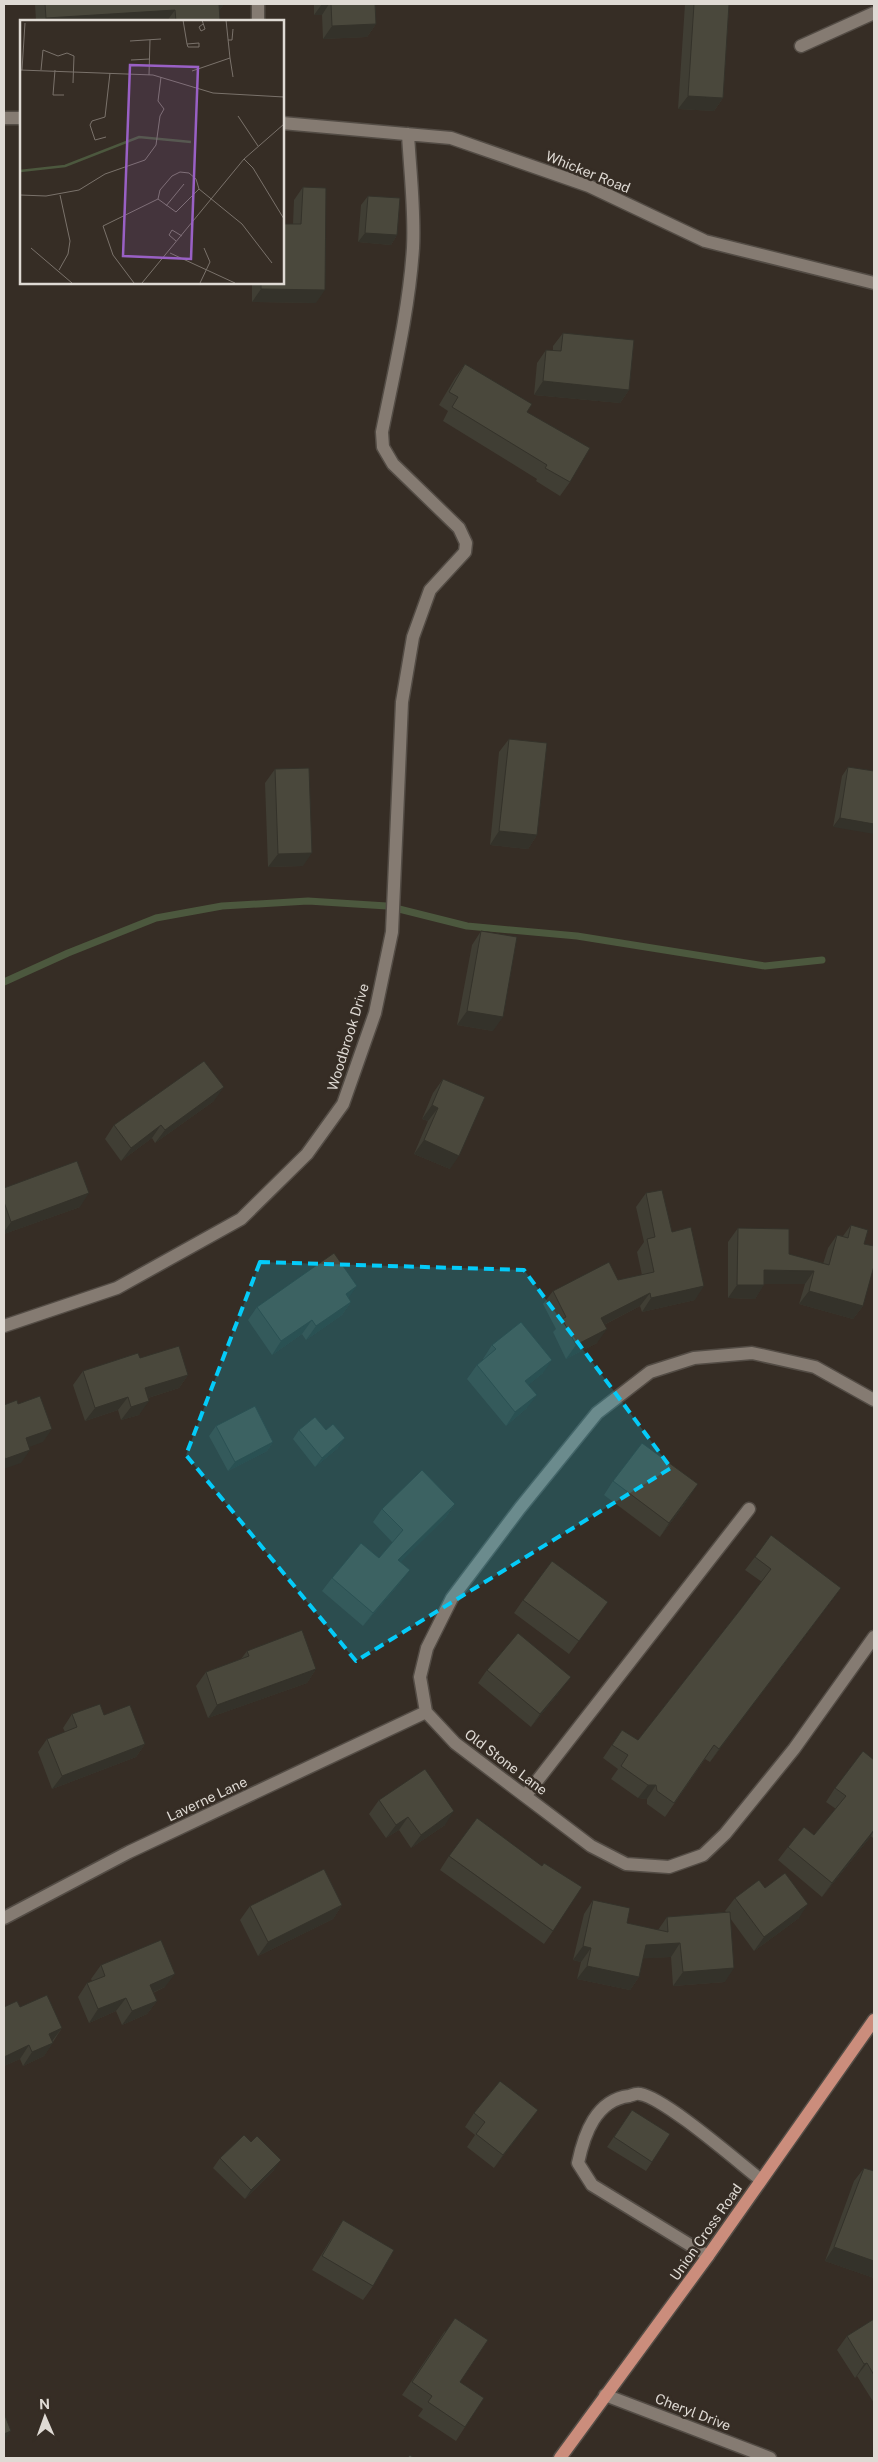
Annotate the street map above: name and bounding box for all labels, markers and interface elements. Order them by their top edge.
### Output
inset map [20,20,284,284]
street label: Whicker Road [543,148,633,196]
street label: Woodbrook Drive [324,981,372,1093]
street label: Old Stone Lane [462,1726,550,1798]
street label: Laverne Lane [164,1773,250,1825]
street label: Union Cross Road [667,2181,745,2283]
street label: Cheryl Drive [653,2390,733,2434]
north arrow [20,2392,70,2442]
text: N [39,2396,50,2412]

